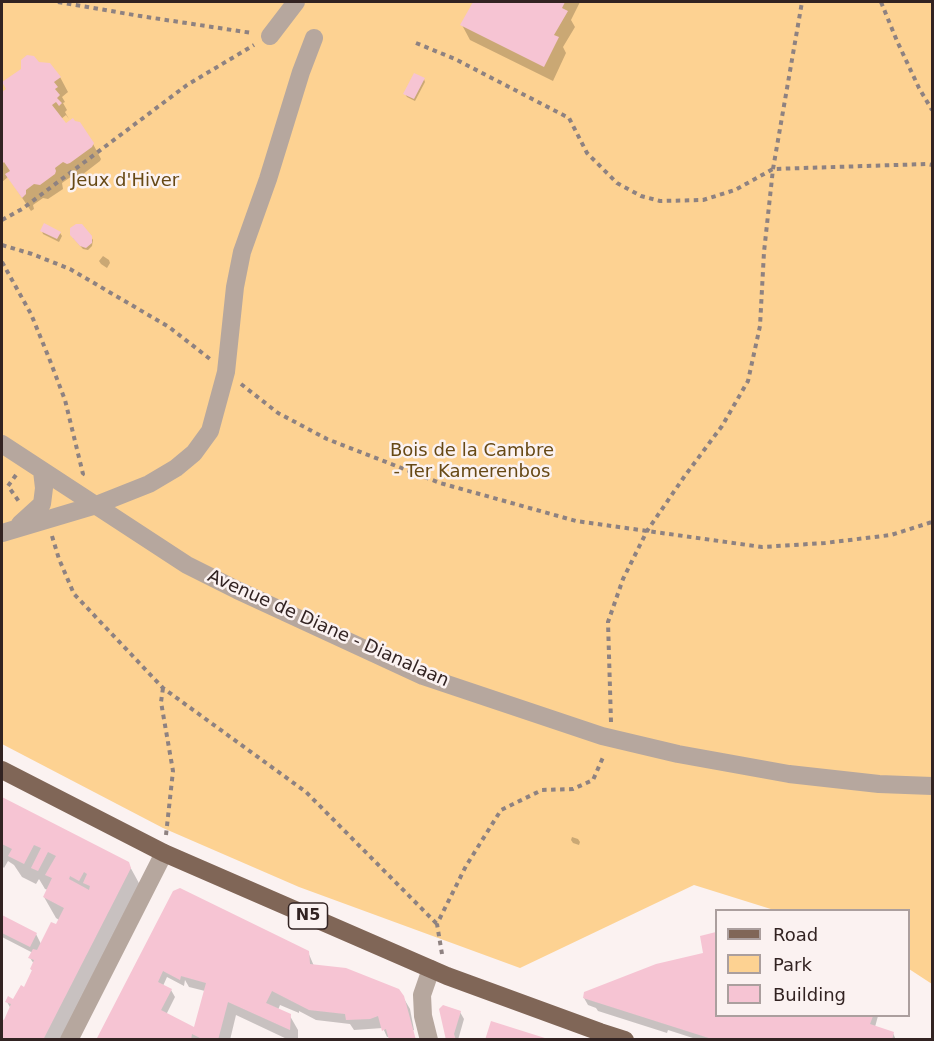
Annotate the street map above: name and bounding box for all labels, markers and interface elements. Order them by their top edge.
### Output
park label: Jeux d'Hiver [71,170,179,192]
park label: Bois de la Cambre - Ter Kamerenbos [390,440,554,482]
street label: Avenue de Diane - Dianalaan [204,566,452,692]
road number: N5 [288,903,328,929]
legend [715,909,910,1017]
text: Road [773,924,818,945]
text: Park [773,954,812,975]
text: Building [773,984,846,1005]

